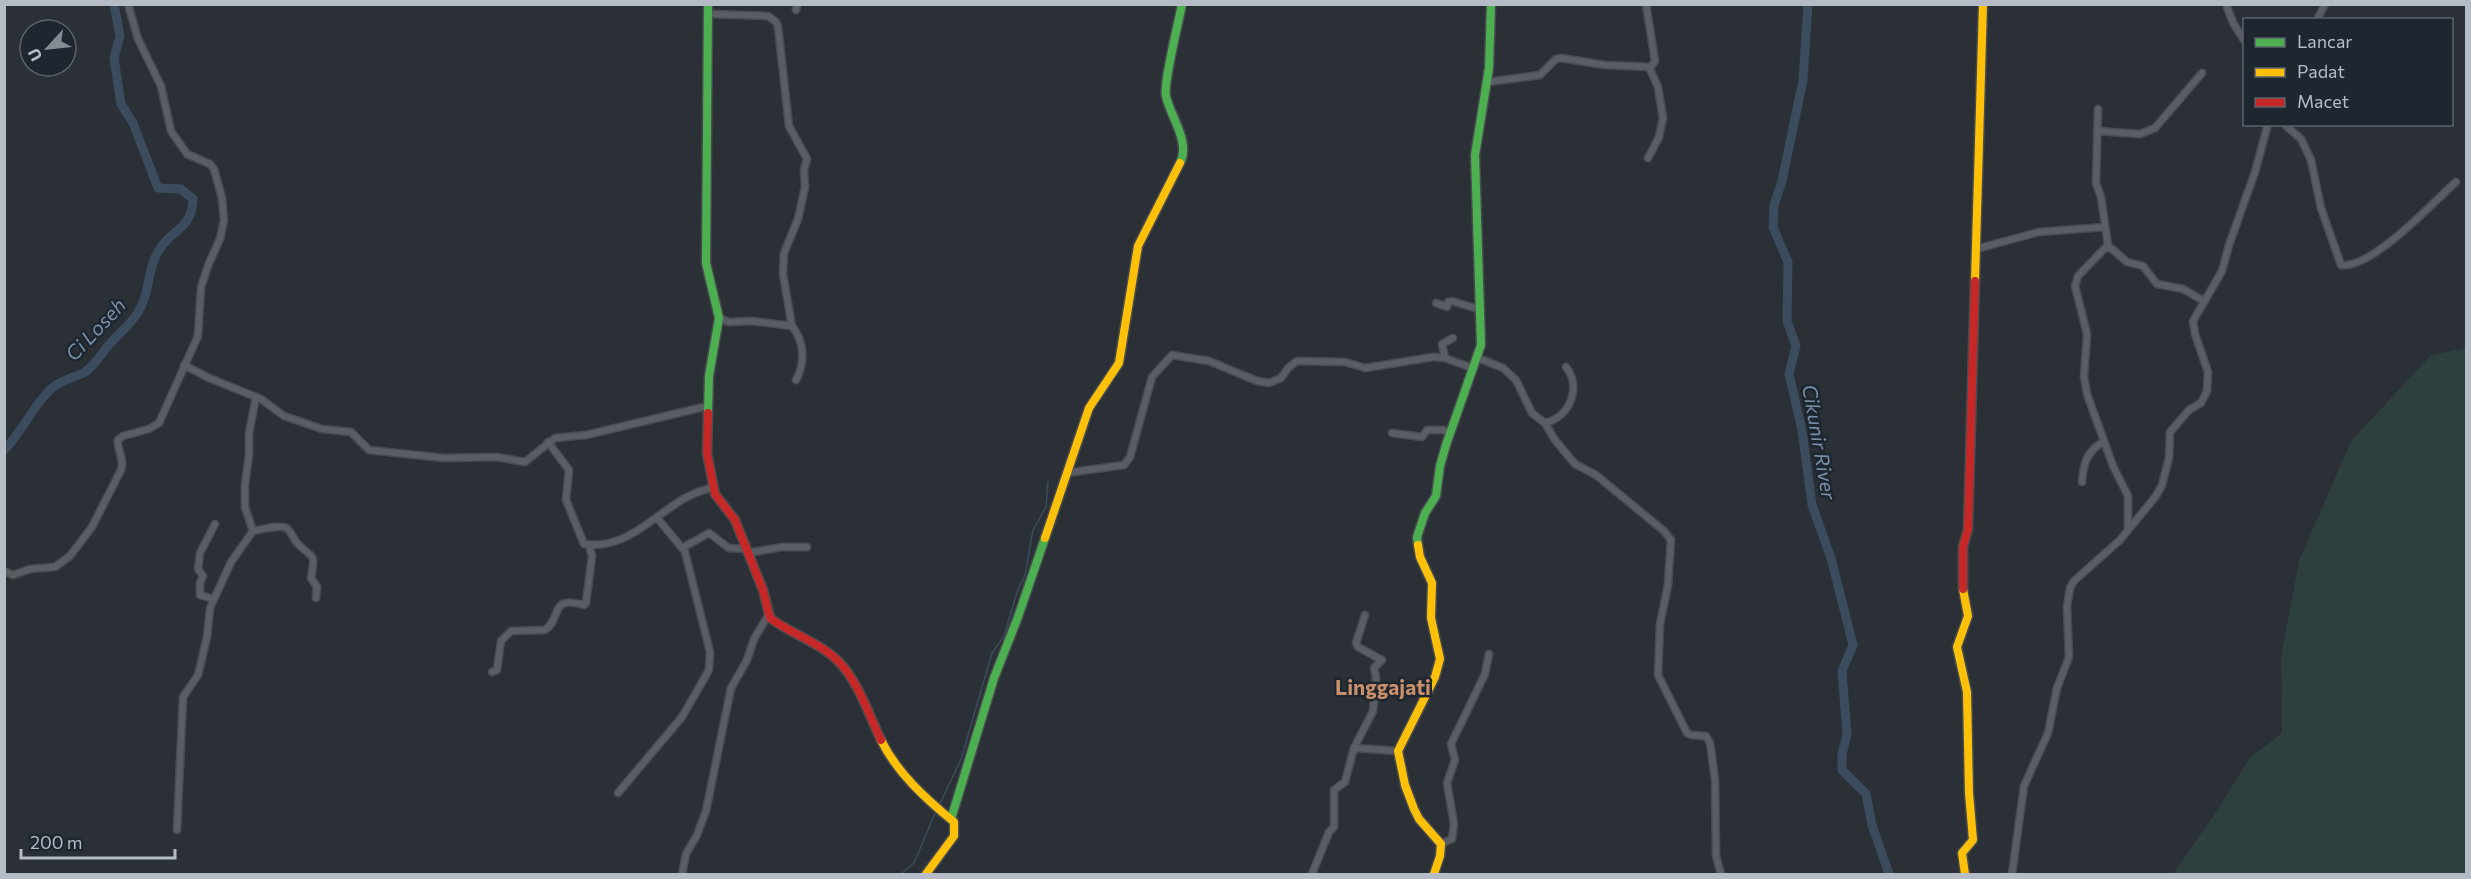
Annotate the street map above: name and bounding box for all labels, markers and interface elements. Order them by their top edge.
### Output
north arrow [18,18,78,78]
legend [2243,18,2453,126]
text: Lancar [2297,30,2353,52]
text: U [23,46,45,65]
text: Padat [2297,60,2345,82]
text: Macet [2297,90,2349,112]
water label: Ci Loseh [60,293,130,365]
water label: Cikunir River [1798,383,1842,502]
district label: Linggajati [1335,674,1431,699]
scale bar [21,822,176,860]
text: 200 m [30,831,83,853]

